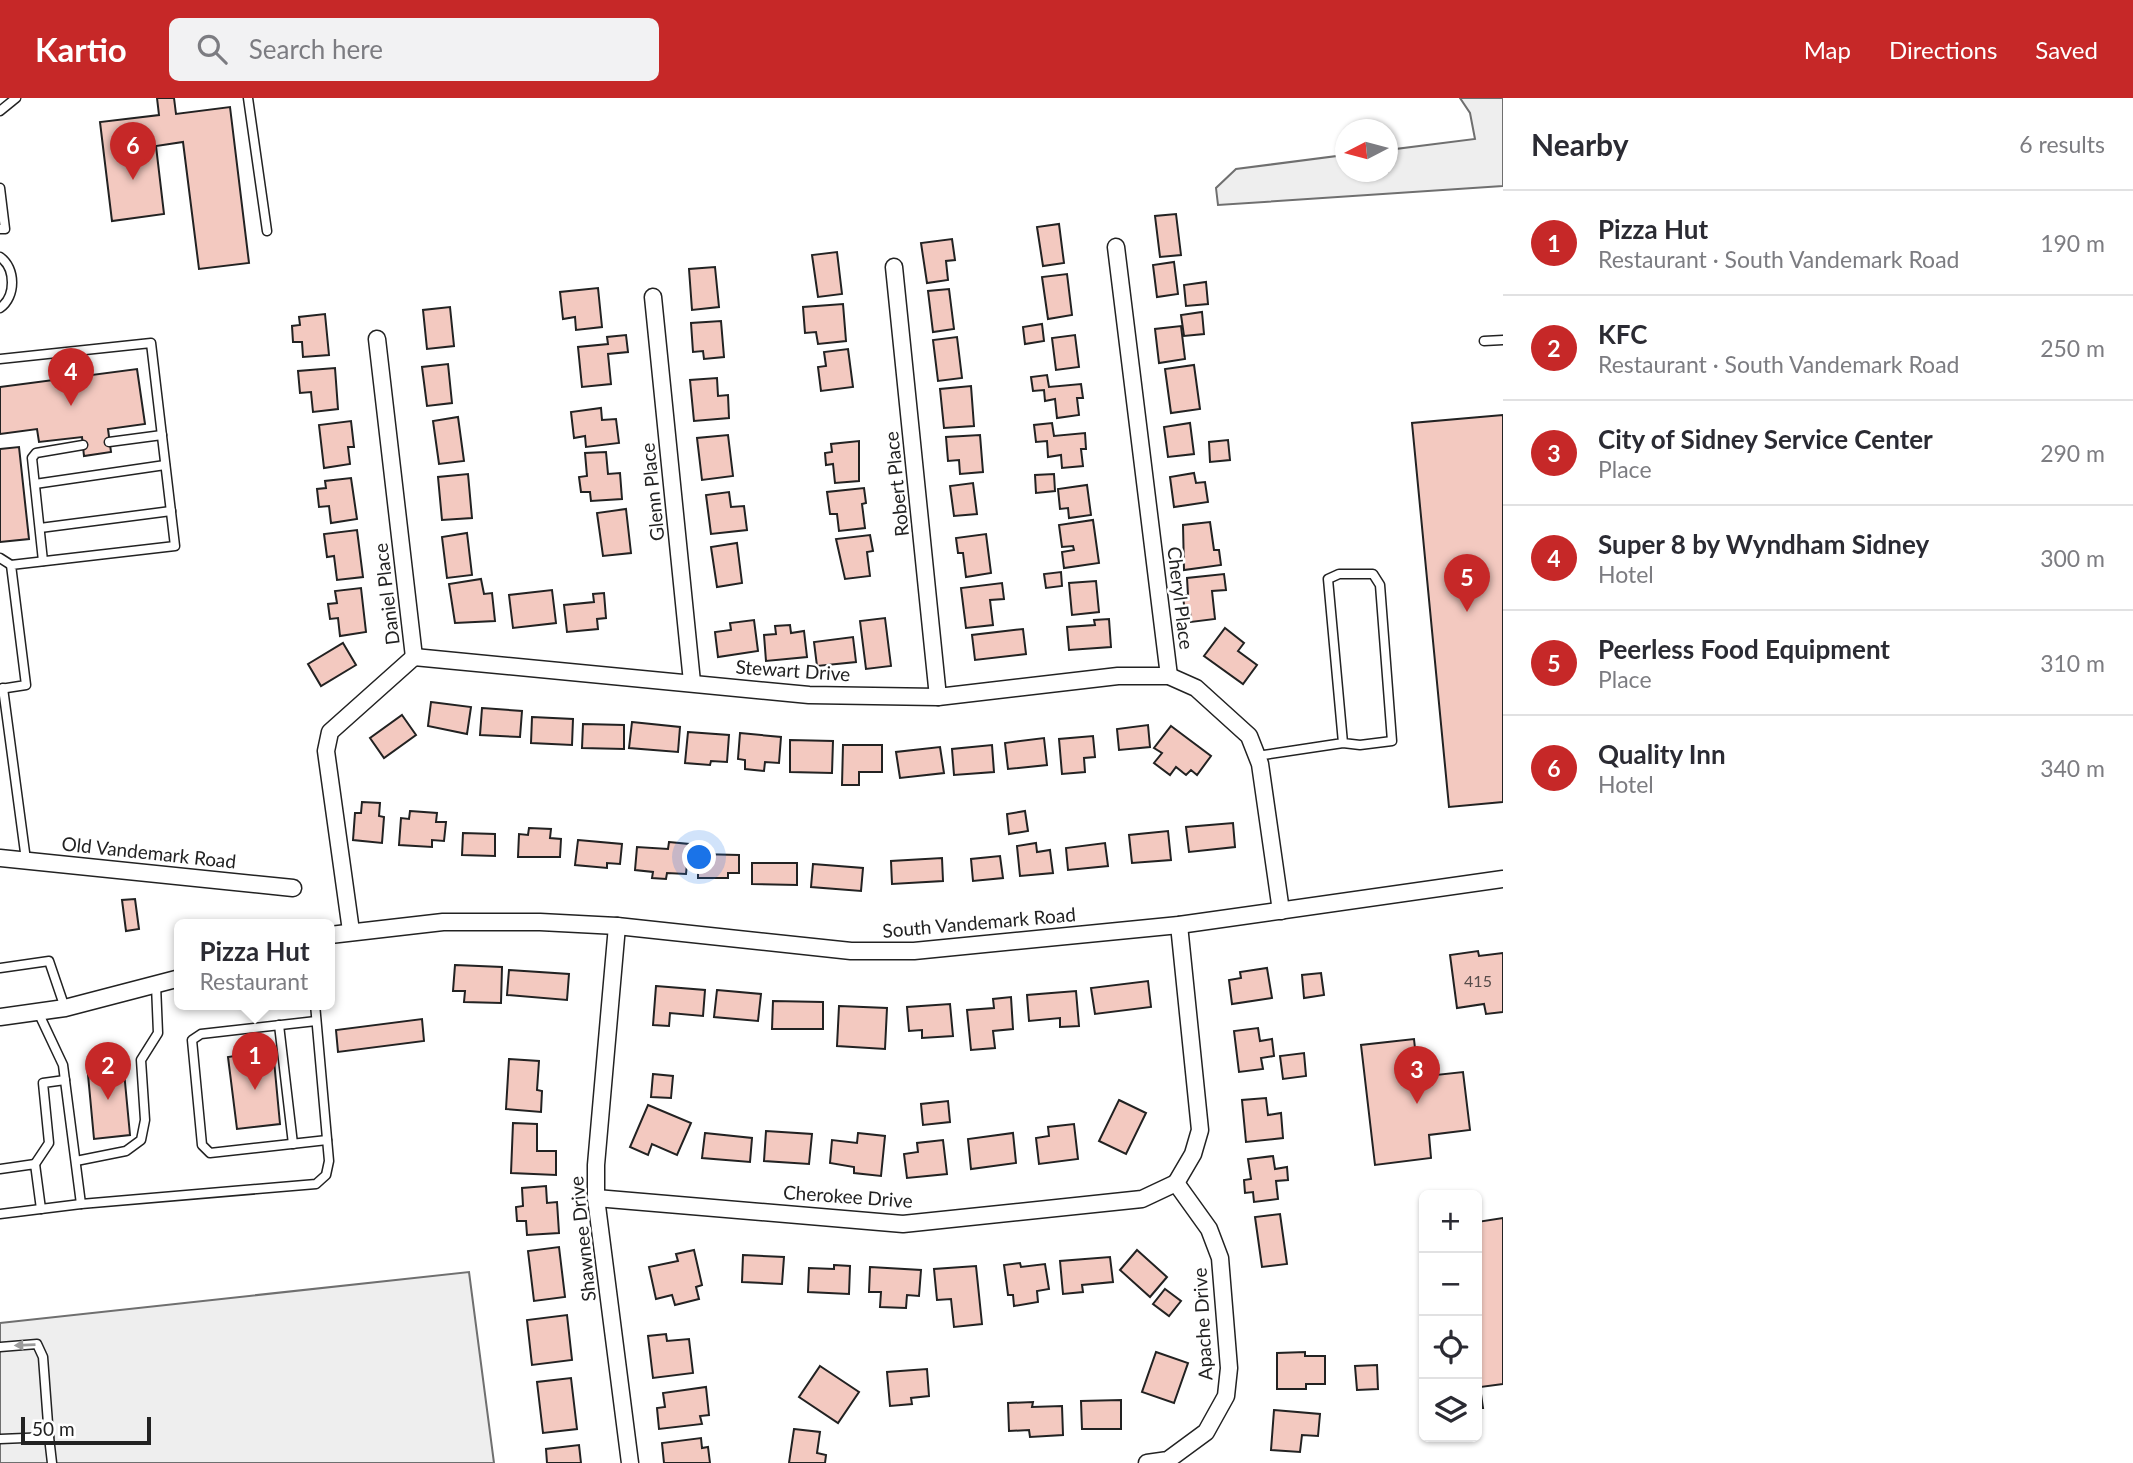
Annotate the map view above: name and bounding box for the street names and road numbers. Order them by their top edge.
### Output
street label: Robert Place [879,430,913,538]
street label: Glenn Place [635,442,669,542]
street label: Daniel Place [368,542,404,646]
street label: Cheryl Place [1163,545,1199,651]
street label: Stewart Drive [735,655,851,685]
street label: Old Vandemark Road [61,831,237,873]
street label: South Vandemark Road [881,902,1077,942]
street label: Shawnee Drive [564,1175,600,1303]
street label: Cherokee Drive [782,1180,914,1212]
street label: Apache Drive [1188,1267,1216,1381]

